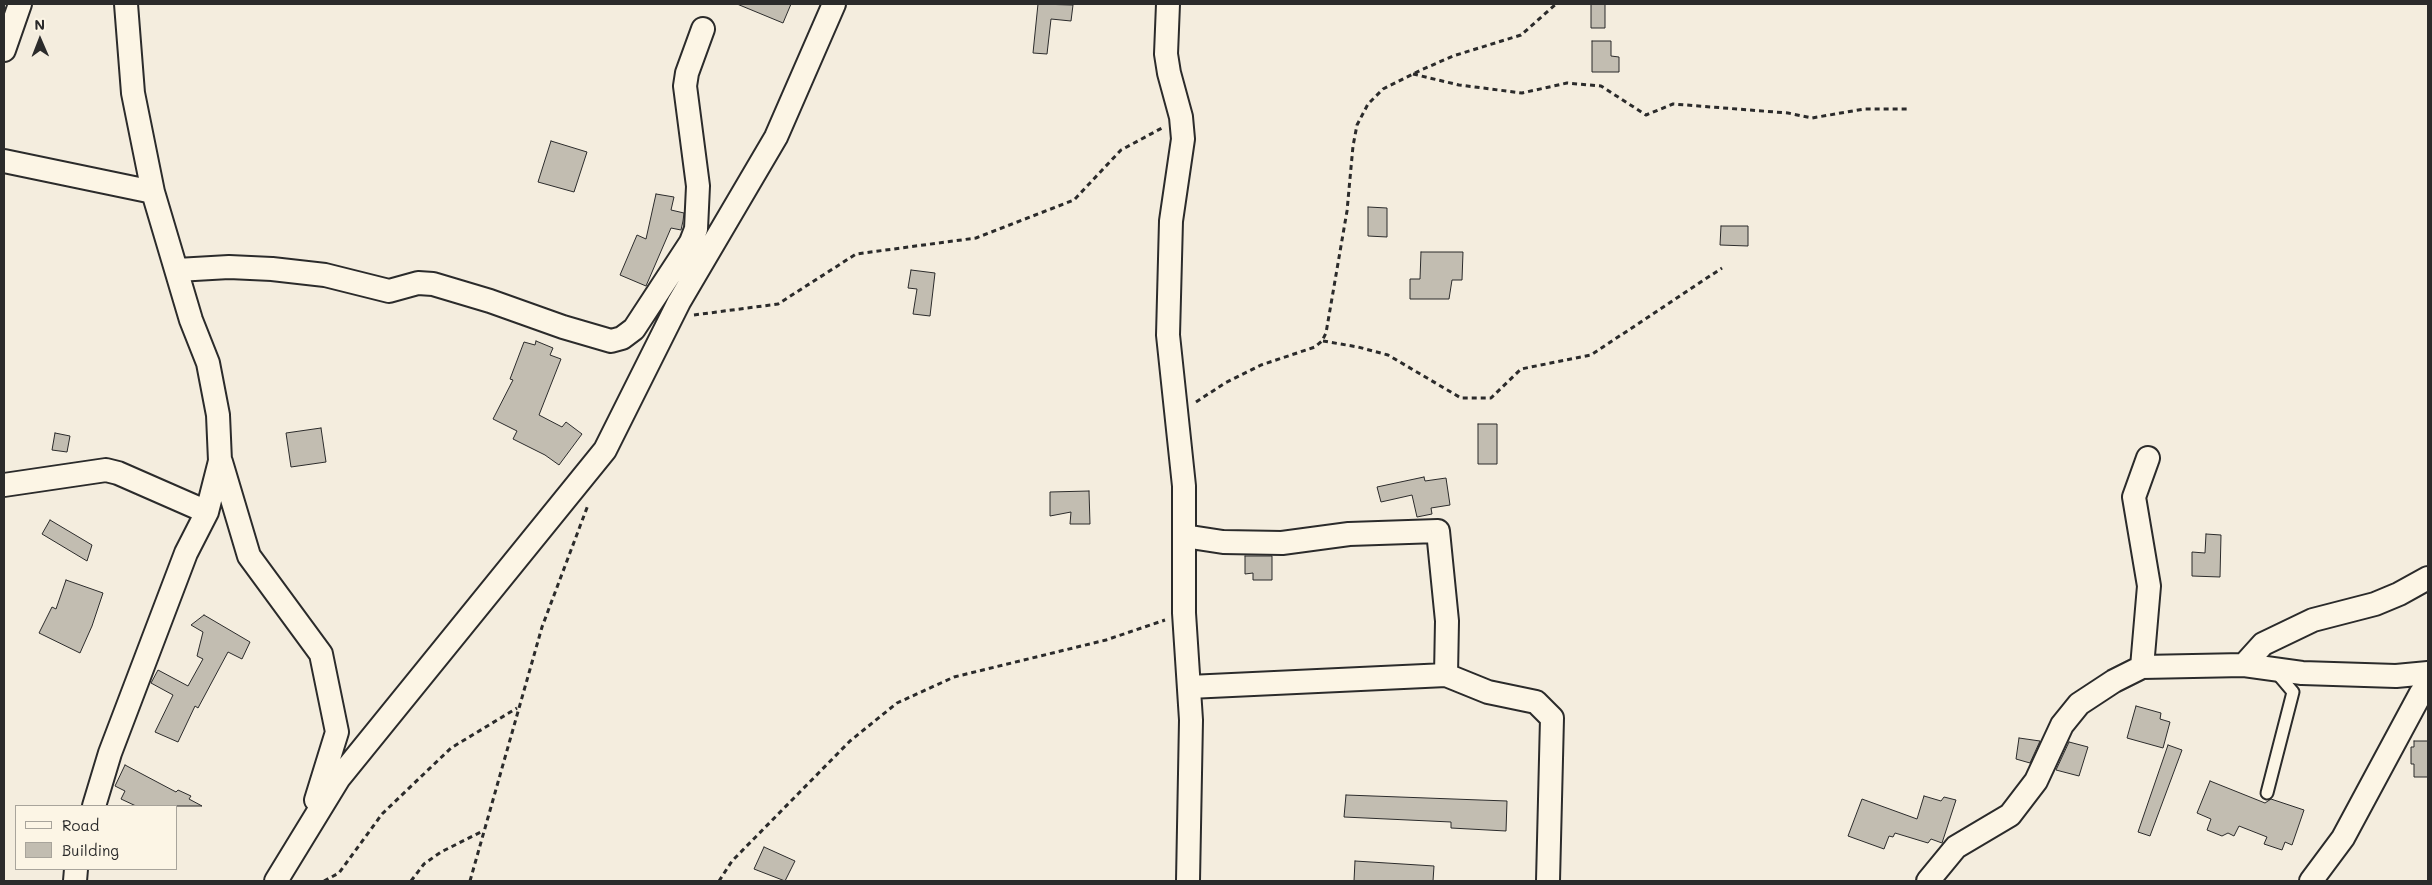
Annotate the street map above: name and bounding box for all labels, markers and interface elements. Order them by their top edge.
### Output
north arrow [15,15,65,65]
text: N [34,15,45,34]
legend [15,805,178,870]
text: Road [62,815,99,835]
text: Building [62,840,119,860]

